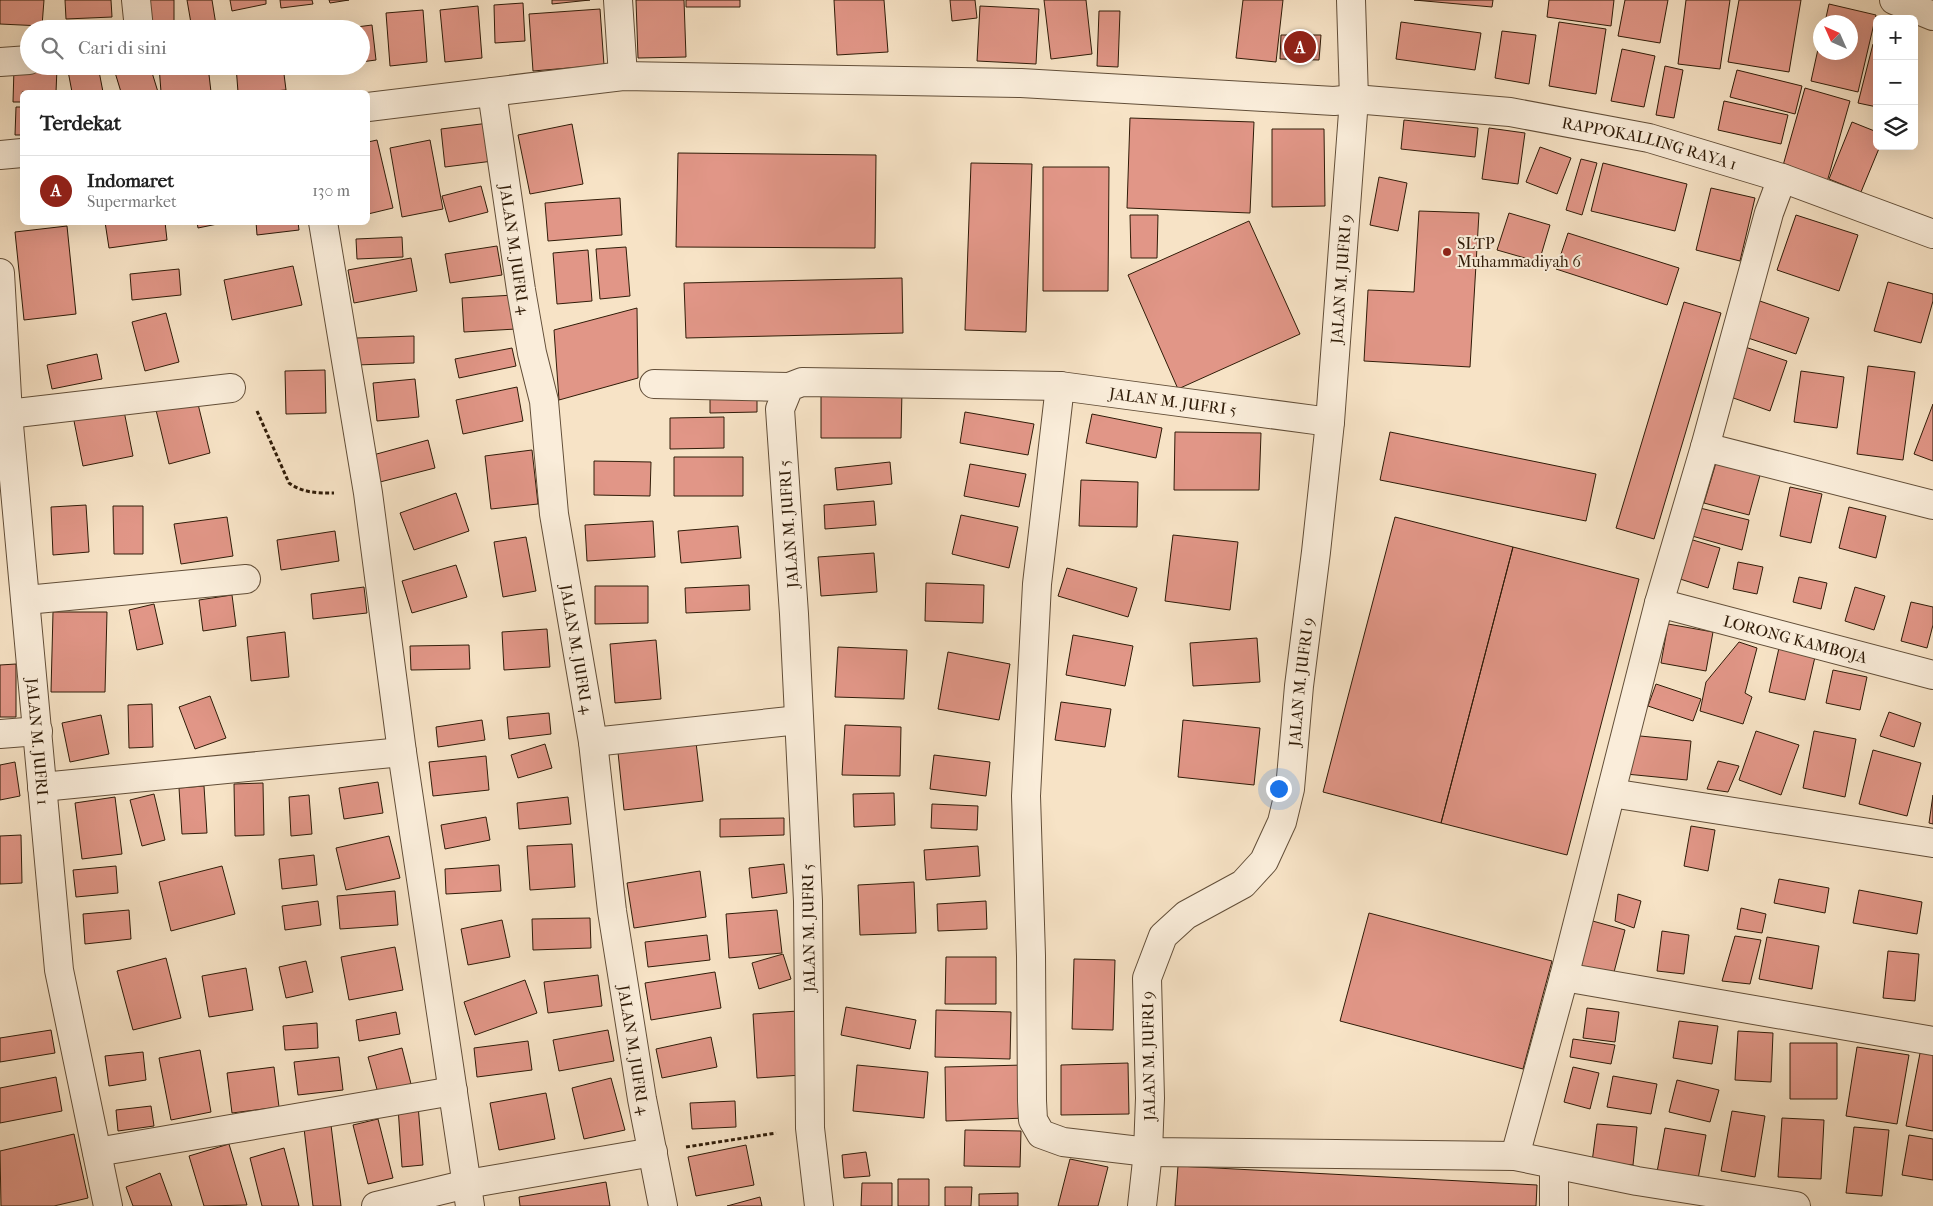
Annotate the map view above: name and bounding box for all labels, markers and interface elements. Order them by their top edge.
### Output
north arrow [1813,15,1858,60]
map controls [1873,15,1918,150]
button: + [1873,15,1918,60]
search box [20,20,370,75]
pin: A [1284,28,1316,66]
icon: search [38,34,66,62]
text: Cari di sini [78,37,167,59]
button: − [1873,60,1918,105]
button: layers [1873,105,1918,150]
text: Terdekat [40,111,121,135]
street label: RAPPOKALLING RAYA 1 [1560,113,1739,174]
text: Indomaret [87,170,174,192]
text: A [51,181,61,200]
text: 130 m [312,181,350,200]
street label: JALAN M. JUFRI 4 [495,181,534,316]
text: Supermarket [87,192,177,211]
street label: JALAN M. JUFRI 9 [1327,214,1355,347]
place label: SLTP Muhammadiyah 6 [1457,234,1581,271]
marker: SLTP Muhammadiyah 6 [1441,246,1453,258]
street label: JALAN M. JUFRI 5 [1106,383,1238,419]
street label: JALAN M. JUFRI 5 [775,459,803,591]
street label: JALAN M. JUFRI 4 [556,581,597,716]
street label: LORONG KAMBOJA [1721,611,1870,668]
street label: JALAN M. JUFRI 9 [1285,616,1318,749]
street label: JALAN M. JUFRI 1 [22,675,53,806]
your location [1266,776,1292,802]
street label: JALAN M. JUFRI 5 [798,864,819,994]
street label: JALAN M. JUFRI 4 [614,982,654,1117]
street label: JALAN M. JUFRI 9 [1138,991,1159,1123]

